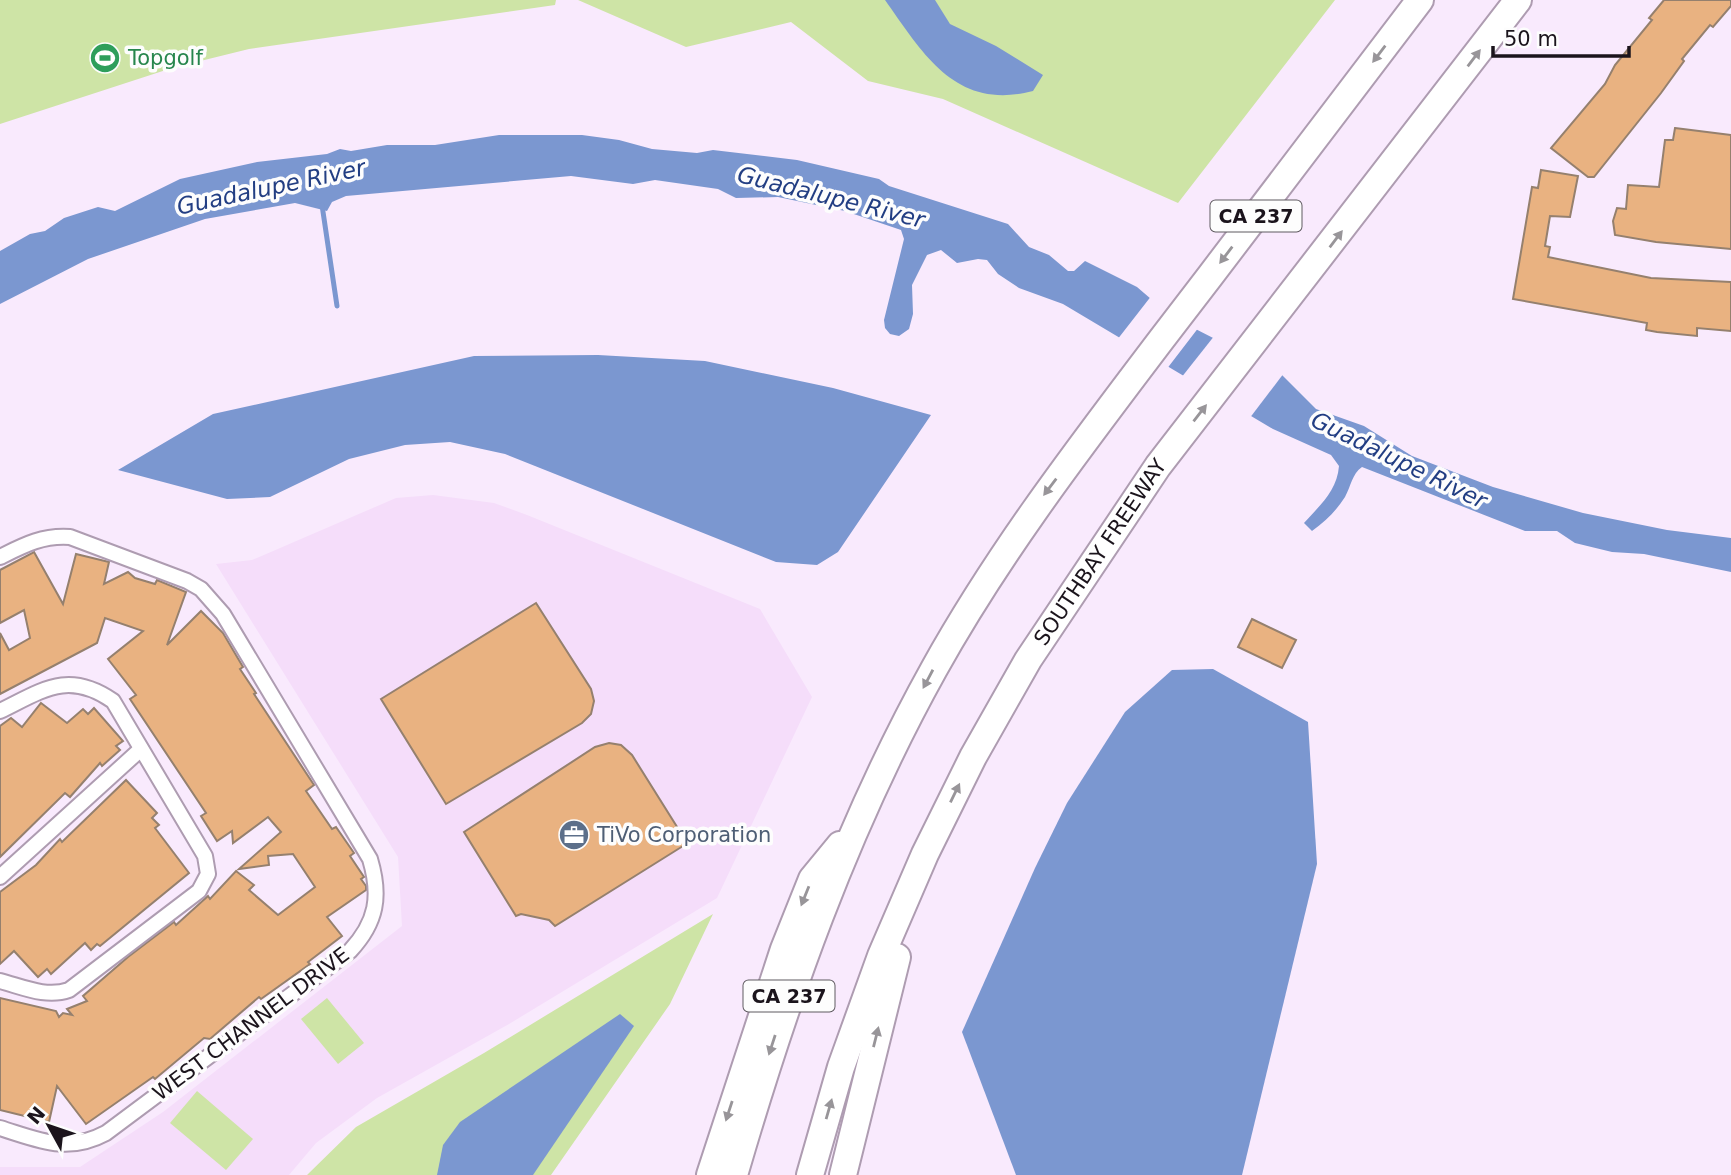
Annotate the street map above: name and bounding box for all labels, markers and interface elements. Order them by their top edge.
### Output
scale bar [1493,14,1630,58]
text: 50 m [1504,27,1558,51]
sports icon: Topgolf [88,41,122,75]
one-way arrow [1372,45,1386,64]
place label: Topgolf [127,46,203,70]
one-way arrow [1467,49,1481,67]
water label: Guadalupe River [174,154,369,220]
water label: Guadalupe River [735,161,929,233]
road number: CA 237 [1210,200,1302,232]
one-way arrow [1328,230,1343,248]
one-way arrow [1220,246,1234,264]
one-way arrow [1193,404,1208,422]
water label: Guadalupe River [1307,406,1492,514]
street label: SOUTHBAY FREEWAY [1029,454,1171,650]
one-way arrow [1043,478,1057,496]
one-way arrow [923,669,934,689]
one-way arrow [950,783,961,803]
office icon: TiVo Corporation [557,818,591,852]
place label: TiVo Corporation [596,823,771,847]
one-way arrow [799,886,810,907]
street label: WEST CHANNEL DRIVE [148,942,354,1106]
road number: CA 237 [744,980,834,1012]
one-way arrow [871,1026,882,1048]
one-way arrow [767,1035,777,1056]
north arrow [14,1091,84,1161]
one-way arrow [824,1098,835,1120]
one-way arrow [723,1100,734,1121]
text: N [22,1102,50,1128]

